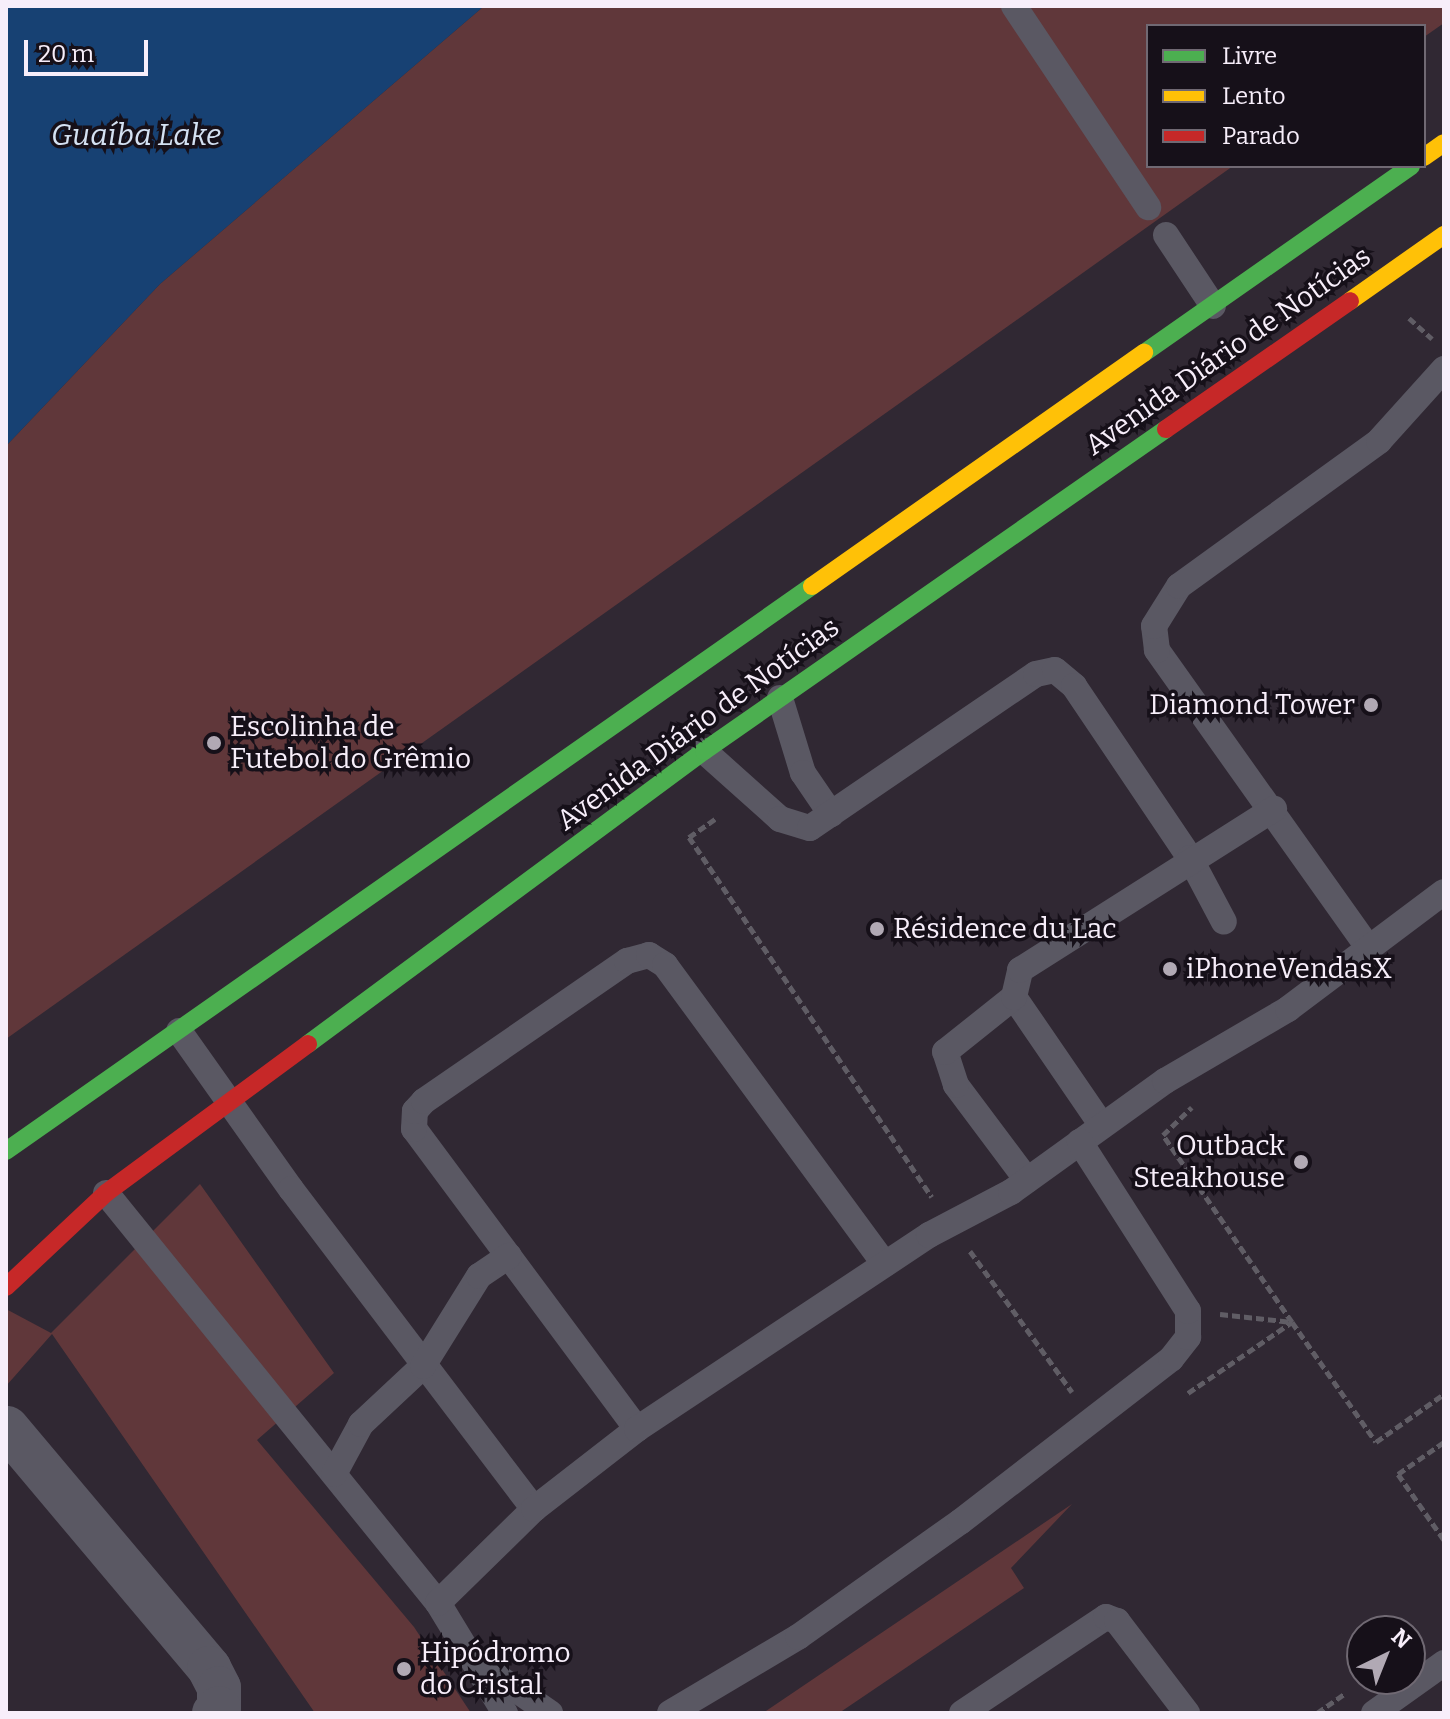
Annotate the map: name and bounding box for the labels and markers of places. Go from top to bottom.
place label: Diamond Tower [1149,688,1355,722]
marker: Diamond Tower [1362,696,1380,714]
place label: Escolinha de Futebol do Grêmio [230,710,471,776]
marker: Escolinha de Futebol do Grêmio [205,734,223,752]
place label: Résidence du Lac [893,912,1117,946]
marker: Résidence du Lac [868,920,886,938]
place label: iPhoneVendasX [1186,952,1392,986]
marker: iPhoneVendasX [1161,960,1179,978]
place label: Outback Steakhouse [1133,1129,1285,1195]
marker: Outback Steakhouse [1292,1153,1310,1171]
place label: Hipódromo do Cristal [420,1636,571,1702]
marker: Hipódromo do Cristal [395,1660,413,1678]

